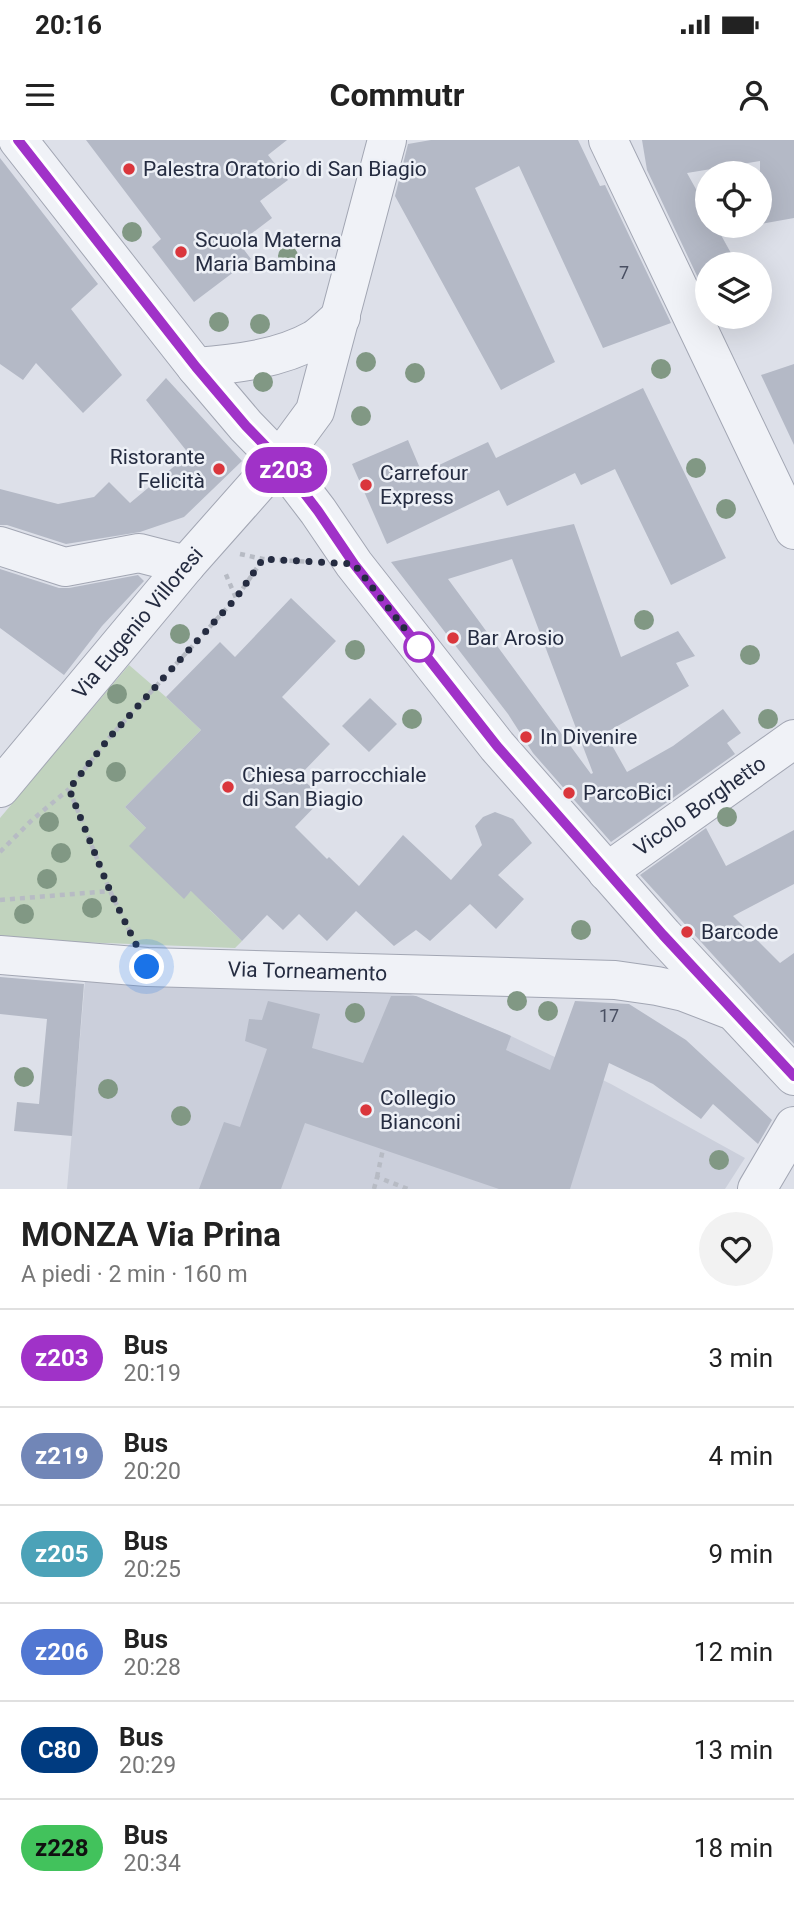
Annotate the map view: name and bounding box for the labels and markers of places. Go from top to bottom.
place label: Palestra Oratorio di San Biagio [143,157,427,181]
marker: Palestra Oratorio di San Biagio [121,161,137,177]
place label: Scuola Materna Maria Bambina [195,228,342,276]
marker: Scuola Materna Maria Bambina [173,244,189,260]
place label: Ristorante Felicità [110,445,205,493]
marker: Ristorante Felicità [211,461,227,477]
place label: Carrefour Express [380,461,468,509]
marker: Carrefour Express [358,477,374,493]
place label: Bar Arosio [467,626,564,650]
marker: Bar Arosio [445,630,461,646]
unlabelled marker [404,632,434,662]
place label: In Divenire [540,725,637,749]
marker: In Divenire [518,729,534,745]
place label: Chiesa parrocchiale di San Biagio [242,763,427,811]
marker: Chiesa parrocchiale di San Biagio [220,779,236,795]
place label: ParcoBici [583,781,672,805]
marker: ParcoBici [561,785,577,801]
place label: Barcode [701,920,778,944]
marker: Barcode [679,924,695,940]
place label: Collegio Bianconi [380,1086,461,1134]
marker: Collegio Bianconi [358,1102,374,1118]

